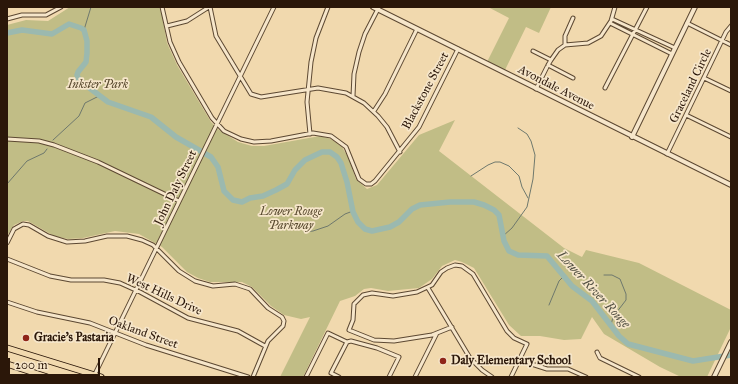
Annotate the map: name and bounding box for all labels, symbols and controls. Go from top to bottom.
street label: Graceland Circle [667,46,715,126]
street label: Blackstone Street [400,50,452,132]
street label: Avondale Avenue [515,63,597,113]
park label: Inkster Park [68,78,128,92]
street label: John Daly Street [152,148,200,228]
park label: Lower Rouge Parkway [260,205,322,233]
water label: Lower River Rouge [553,248,633,332]
street label: West Hills Drive [124,271,204,319]
street label: Oakland Street [106,314,180,352]
place label: Gracie's Pastaria [34,331,114,345]
marker: Gracie's Pastaria [21,333,31,343]
scale bar [10,350,102,376]
place label: Daly Elementary School [451,354,571,368]
marker: Daly Elementary School [438,356,448,366]
text: 200 m [15,358,48,372]

